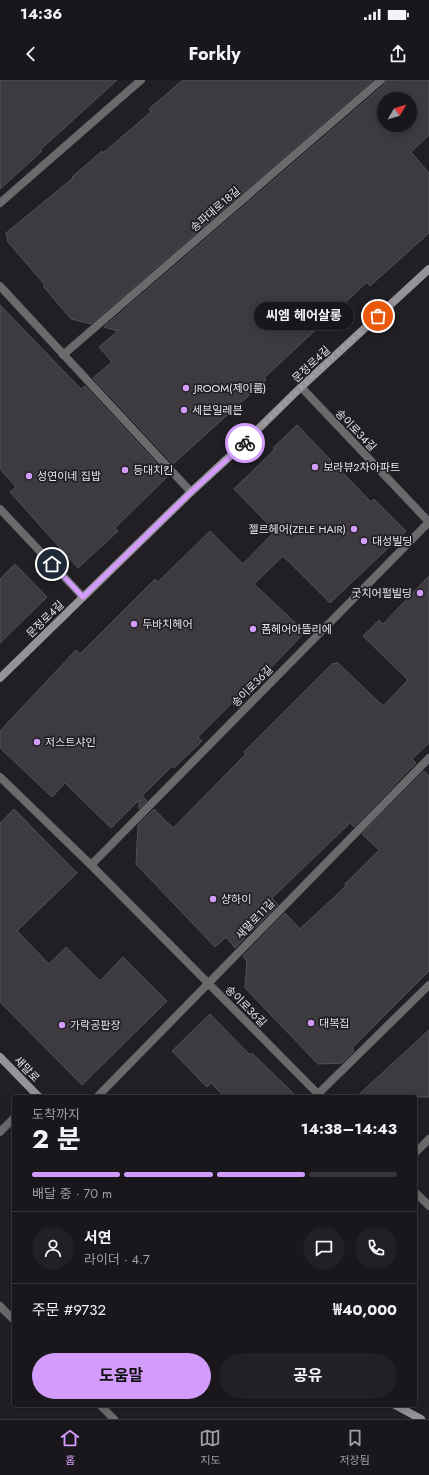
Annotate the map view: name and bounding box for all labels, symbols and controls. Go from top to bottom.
text: 14:36 [20,3,62,25]
text: Forkly [188,41,241,67]
icon: back [20,43,42,65]
icon: share [387,43,409,65]
north arrow [377,92,417,132]
map controls [377,92,417,132]
street label: 송파대로18길 [187,183,243,235]
pin [361,299,395,333]
callout: 씨엠 헤어살롱 [254,302,354,330]
icon: bag [367,305,389,327]
text: 씨엠 헤어살롱 [266,306,342,325]
street label: 문정로4길 [288,342,334,386]
place label: JROOM(제이룸) [192,380,266,396]
marker: JROOM(제이룸) [181,383,191,393]
place label: 세븐일레븐 [192,402,243,418]
marker: 세븐일레븐 [179,405,189,415]
street label: 송이로34길 [332,405,380,455]
courier [225,423,265,463]
icon: bike [234,432,256,454]
place label: 보라뷰2차아파트 [323,459,400,475]
place label: 등대치킨 [133,462,173,478]
marker: 보라뷰2차아파트 [310,462,320,472]
marker: 등대치킨 [120,465,130,475]
place label: 성연이네 집밥 [37,468,101,484]
marker: 성연이네 집밥 [24,471,34,481]
place label: 젤르헤어(ZELE HAIR) [248,521,346,537]
marker: 젤르헤어(ZELE HAIR) [349,524,359,534]
place label: 대성빌딩 [372,533,412,549]
marker: 대성빌딩 [359,536,369,546]
pin [35,547,69,581]
icon: home [41,553,63,575]
place label: 굿치어펄빌딩 [351,585,412,601]
marker: 굿치어펄빌딩 [415,588,425,598]
street label: 문정로4길 [23,597,67,641]
place label: 두바치헤어 [142,616,193,632]
marker: 두바치헤어 [129,619,139,629]
place label: 폼헤어아뜰리에 [261,621,332,637]
marker: 폼헤어아뜰리에 [248,624,258,634]
street label: 송이로36길 [228,662,276,710]
place label: 저스트샤인 [45,734,96,750]
marker: 저스트샤인 [32,737,42,747]
place label: 샹하이 [221,891,251,907]
marker: 샹하이 [208,894,218,904]
street label: 새말로11길 [232,895,278,943]
street label: 송이로36길 [222,982,270,1030]
place label: 대복집 [319,1015,349,1031]
place label: 가락공판장 [70,1017,121,1033]
marker: 대복집 [306,1018,316,1028]
marker: 가락공판장 [57,1020,67,1030]
street label: 새말로 [11,1053,43,1085]
text: 도착까지 [32,1105,80,1124]
text: 14:38–14:43 [301,1118,397,1140]
text: 2 분 [32,1120,81,1158]
text: 배달 중 · 70 m [32,1184,112,1203]
button: person [32,1227,74,1269]
text: 서연 [84,1227,112,1249]
button: chat [303,1227,345,1269]
button: phone [355,1227,397,1269]
text: 라이더 · 4.7 [84,1250,150,1269]
text: 주문 #9732 [32,1299,106,1321]
text: ₩40,000 [333,1299,397,1321]
button: 도움말 [32,1353,211,1399]
button: 공유 [219,1353,397,1399]
tab: 홈 [59,1427,81,1468]
tab: 지도 [199,1427,221,1468]
tab: 저장됨 [340,1427,370,1468]

